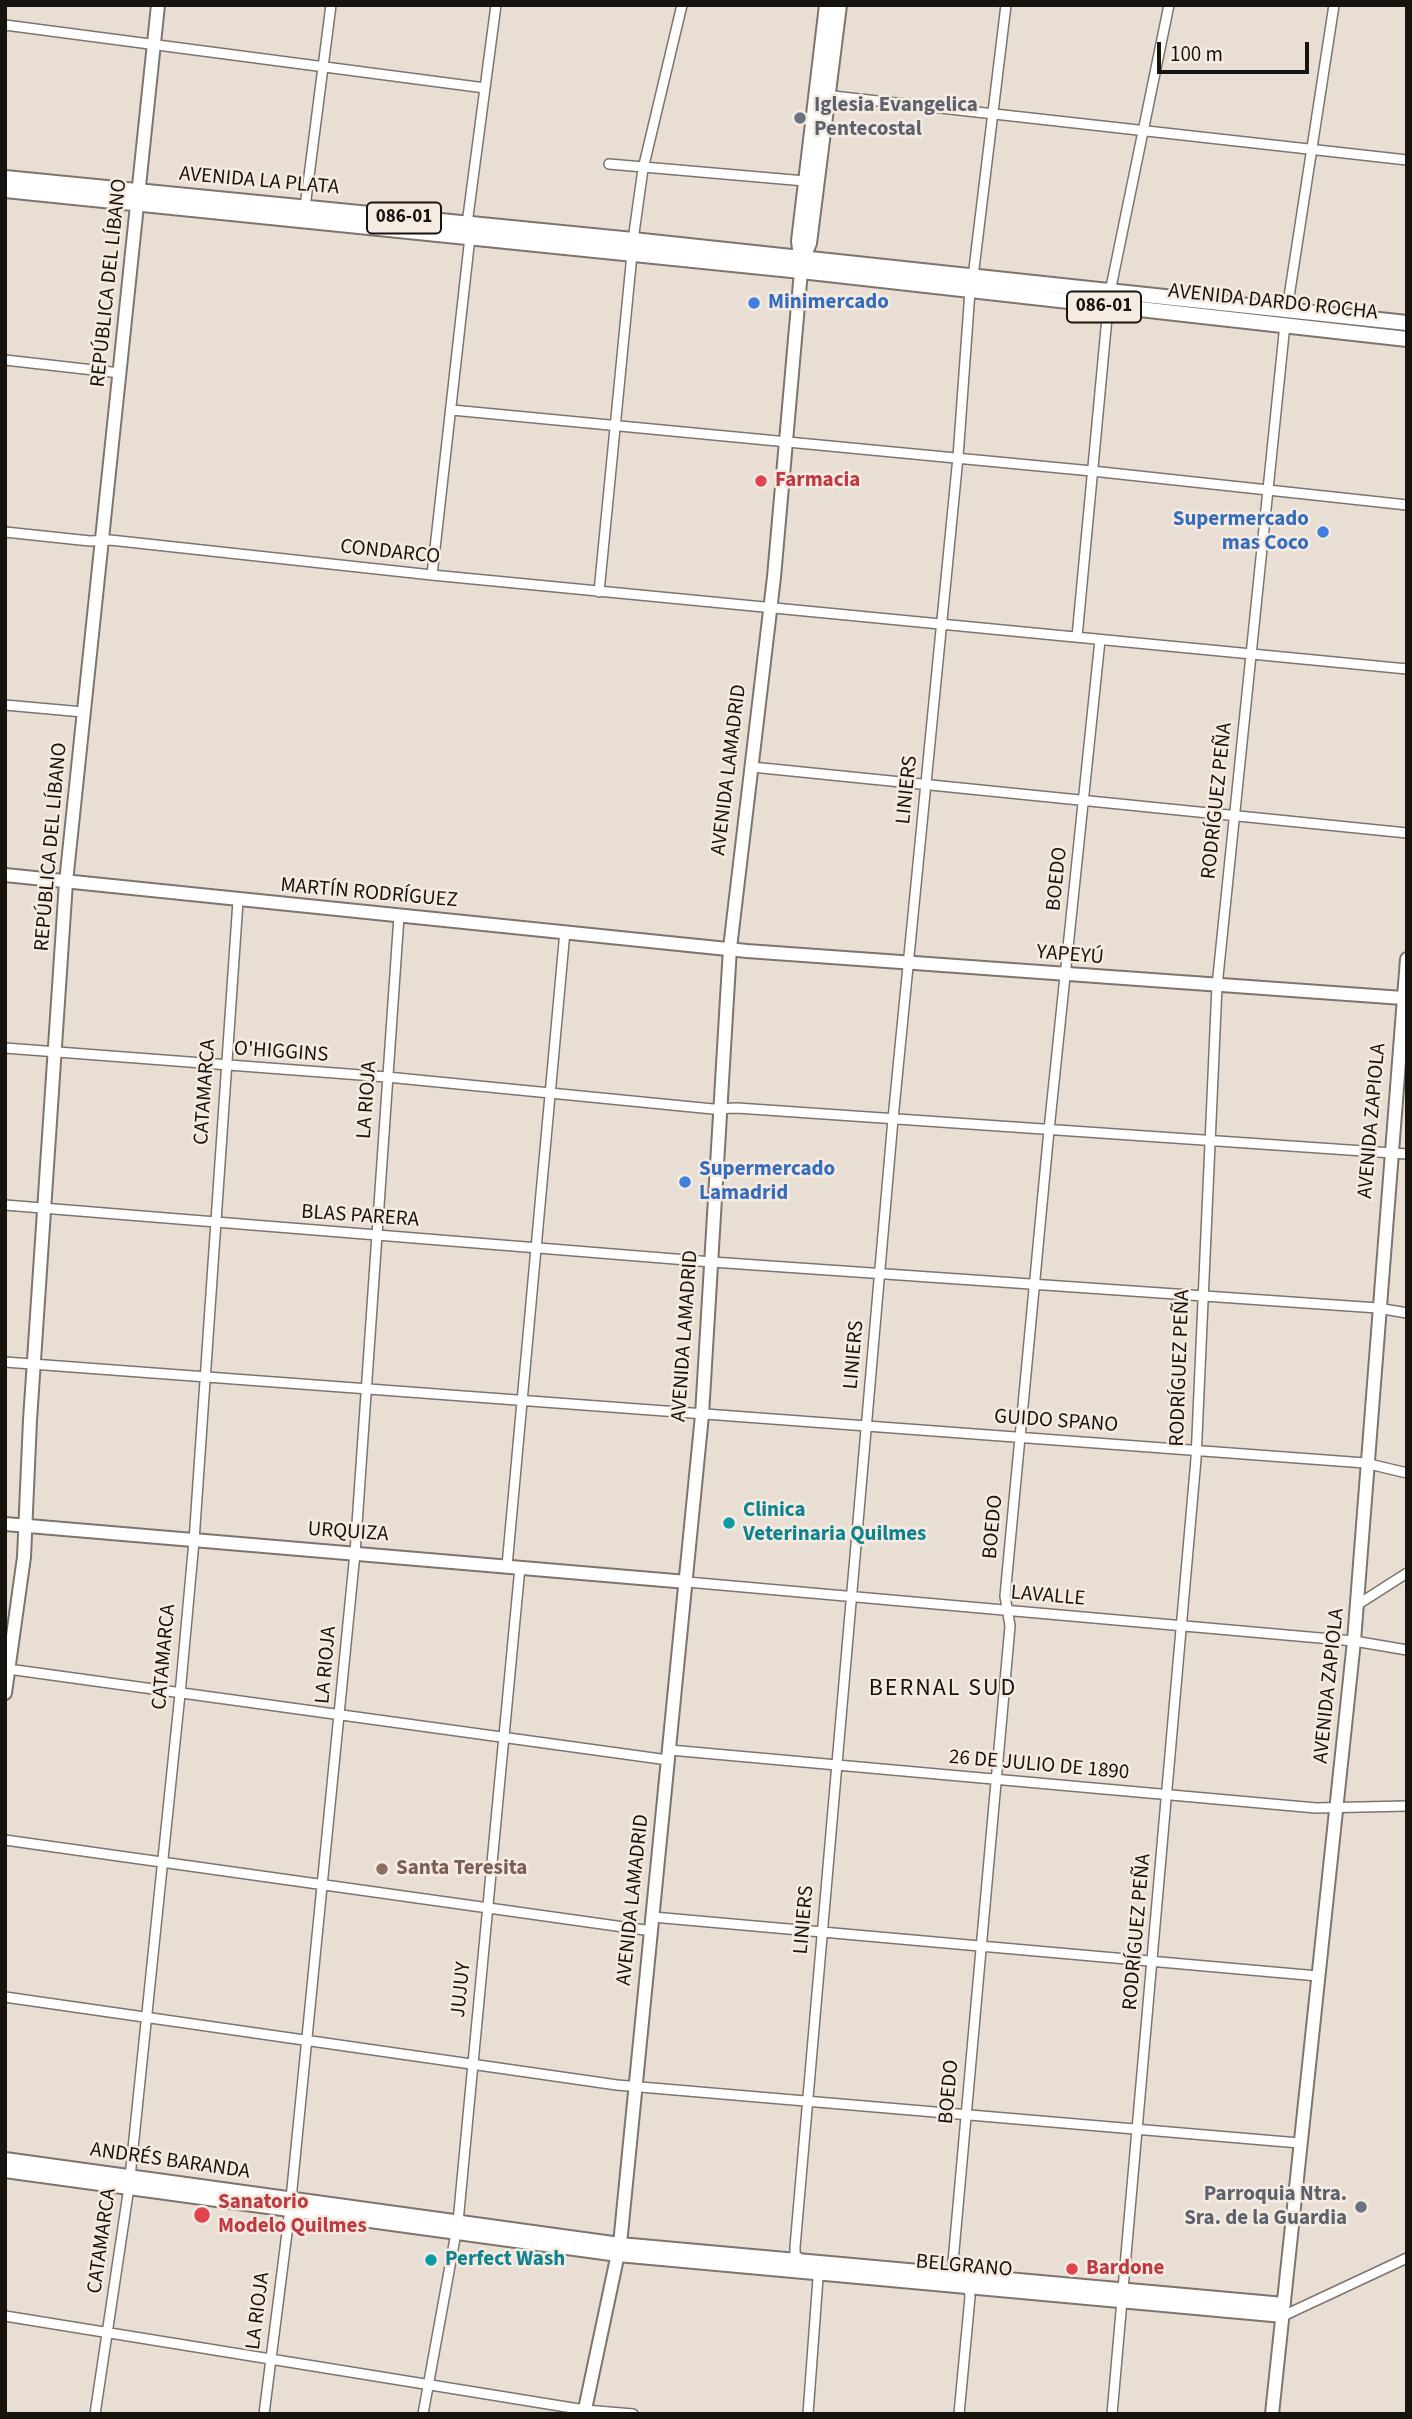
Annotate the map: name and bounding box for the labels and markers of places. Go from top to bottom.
place label: Iglesia Evangelica Pentecostal [814,93,978,143]
marker: Iglesia Evangelica Pentecostal [792,110,808,126]
place label: Minimercado [768,290,889,316]
marker: Minimercado [746,295,762,311]
place label: Farmacia [775,468,860,494]
marker: Farmacia [753,473,769,489]
place label: Supermercado mas Coco [1173,507,1309,557]
marker: Supermercado mas Coco [1315,524,1331,540]
place label: Supermercado Lamadrid [699,1157,835,1207]
marker: Supermercado Lamadrid [677,1174,693,1190]
place label: Clinica Veterinaria Quilmes [743,1498,926,1548]
marker: Clinica Veterinaria Quilmes [721,1515,737,1531]
place label: Santa Teresita [396,1856,527,1882]
marker: Santa Teresita [374,1861,390,1877]
place label: Parroquia Ntra. Sra. de la Guardia [1184,2182,1347,2232]
place label: Sanatorio Modelo Quilmes [218,2190,367,2240]
marker: Parroquia Ntra. Sra. de la Guardia [1353,2199,1369,2215]
marker: Sanatorio Modelo Quilmes [192,2205,212,2225]
place label: Perfect Wash [445,2247,565,2273]
marker: Perfect Wash [423,2252,439,2268]
place label: Bardone [1086,2256,1164,2282]
marker: Bardone [1064,2261,1080,2277]

